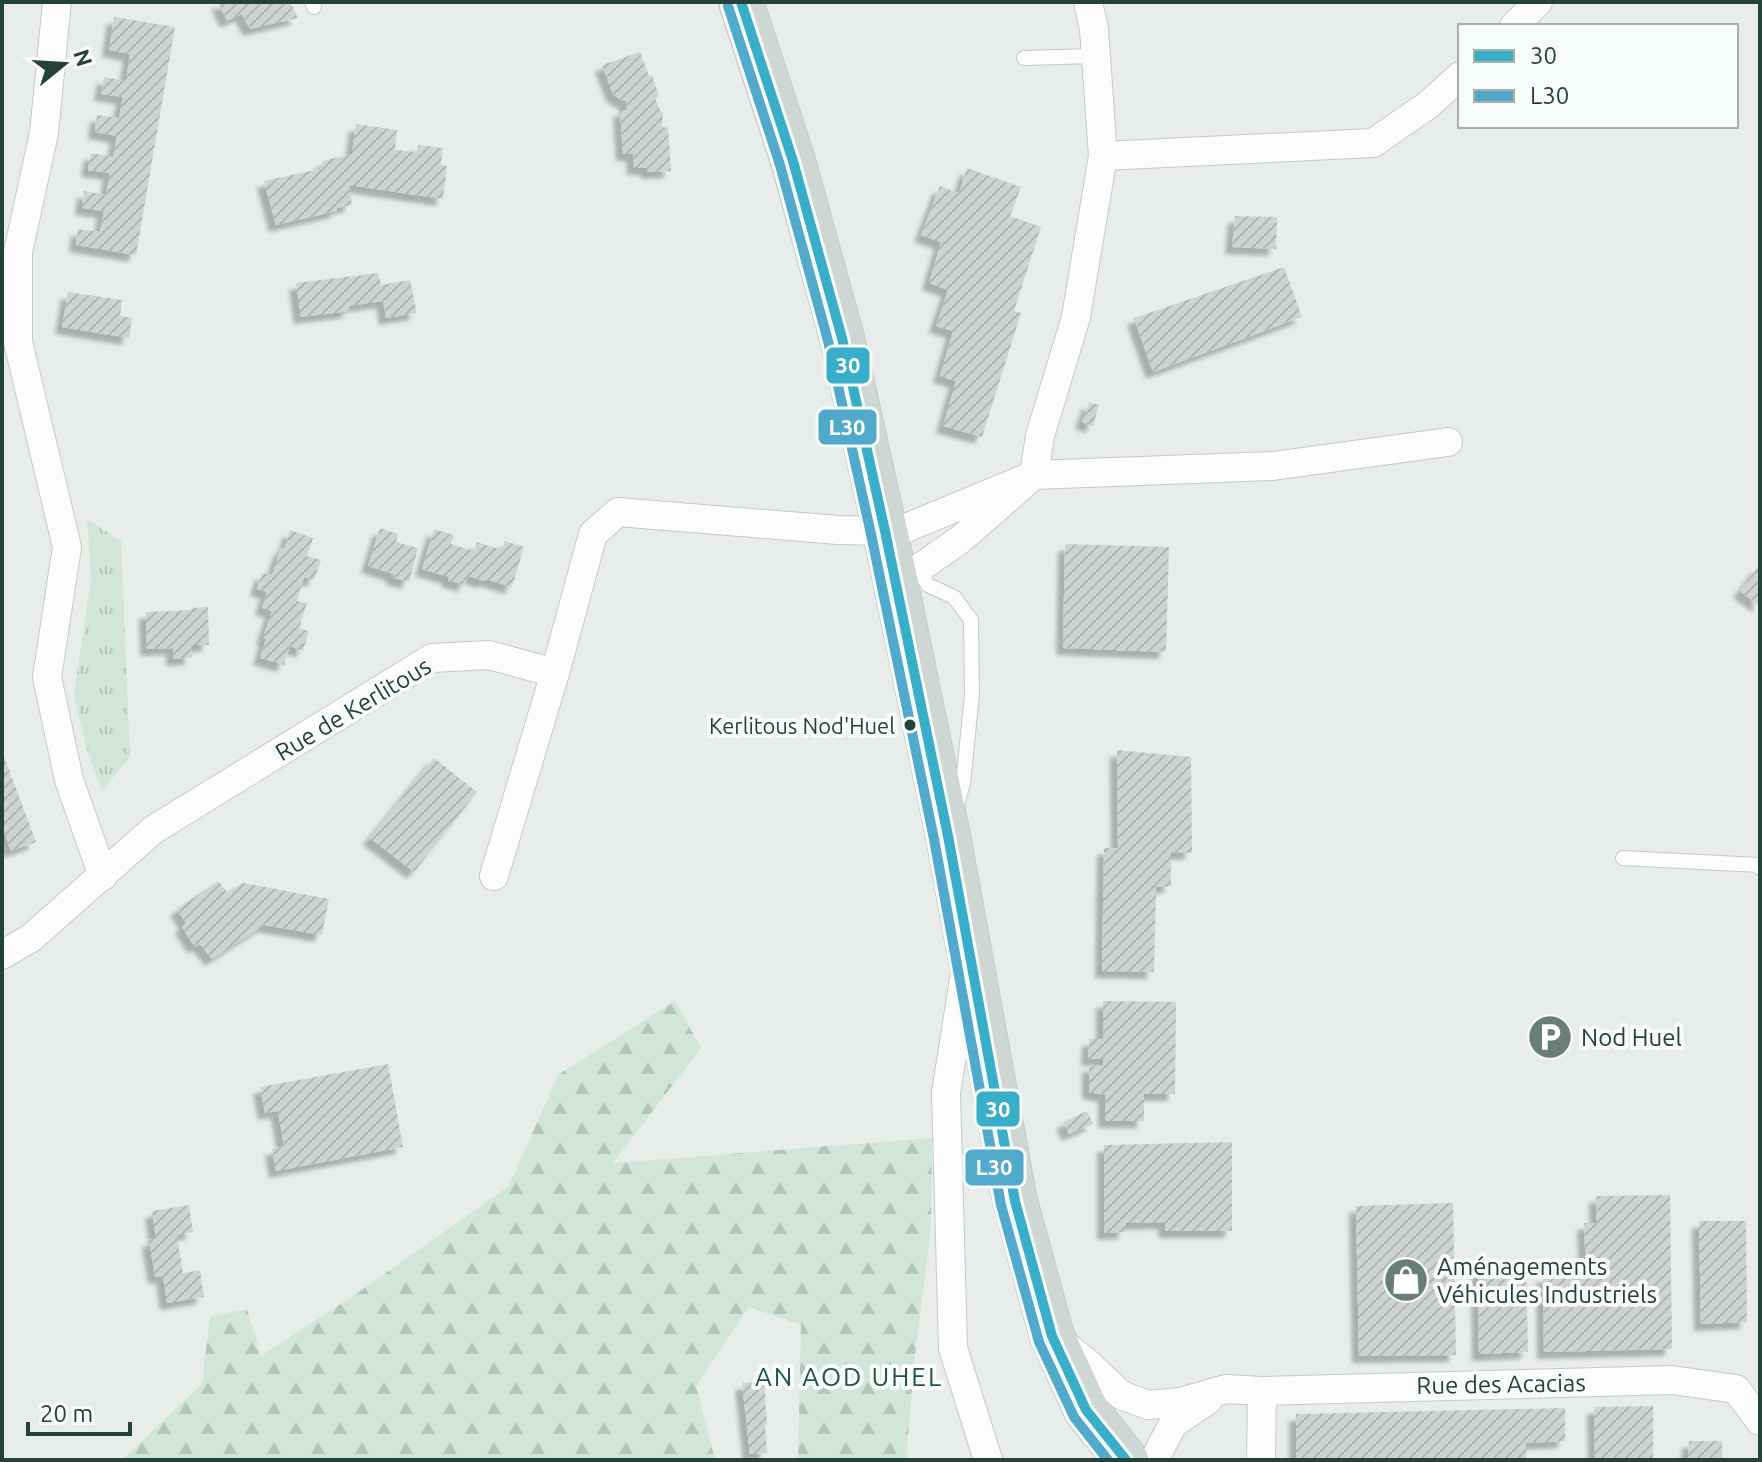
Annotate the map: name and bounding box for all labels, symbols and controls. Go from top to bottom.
north arrow [24,24,104,104]
legend [1458,24,1738,128]
text: 30 [1530,42,1557,69]
text: N [69,46,98,69]
text: L30 [1530,82,1569,109]
line badge: 30 [825,346,871,385]
text: 30 [836,352,860,377]
line badge: L30 [817,408,878,446]
text: L30 [829,414,865,439]
street label: Rue de Kerlitous [270,652,436,766]
place label: Kerlitous Nod'Huel [709,713,895,738]
marker: Kerlitous Nod'Huel [902,717,918,733]
parking icon: Nod Huel [1526,1013,1574,1061]
place label: Nod Huel [1581,1024,1682,1051]
line badge: 30 [975,1090,1021,1128]
text: 30 [986,1096,1010,1121]
line badge: L30 [964,1148,1025,1187]
text: L30 [976,1154,1012,1179]
place label: Aménagements Véhicules Industriels [1437,1253,1657,1308]
shop icon: Aménagements Véhicules Industriels [1382,1256,1430,1304]
district label: AN AOD UHEL [755,1362,943,1391]
street label: Rue des Acacias [1416,1369,1586,1399]
scale bar [28,1386,130,1436]
text: 20 m [40,1400,93,1427]

